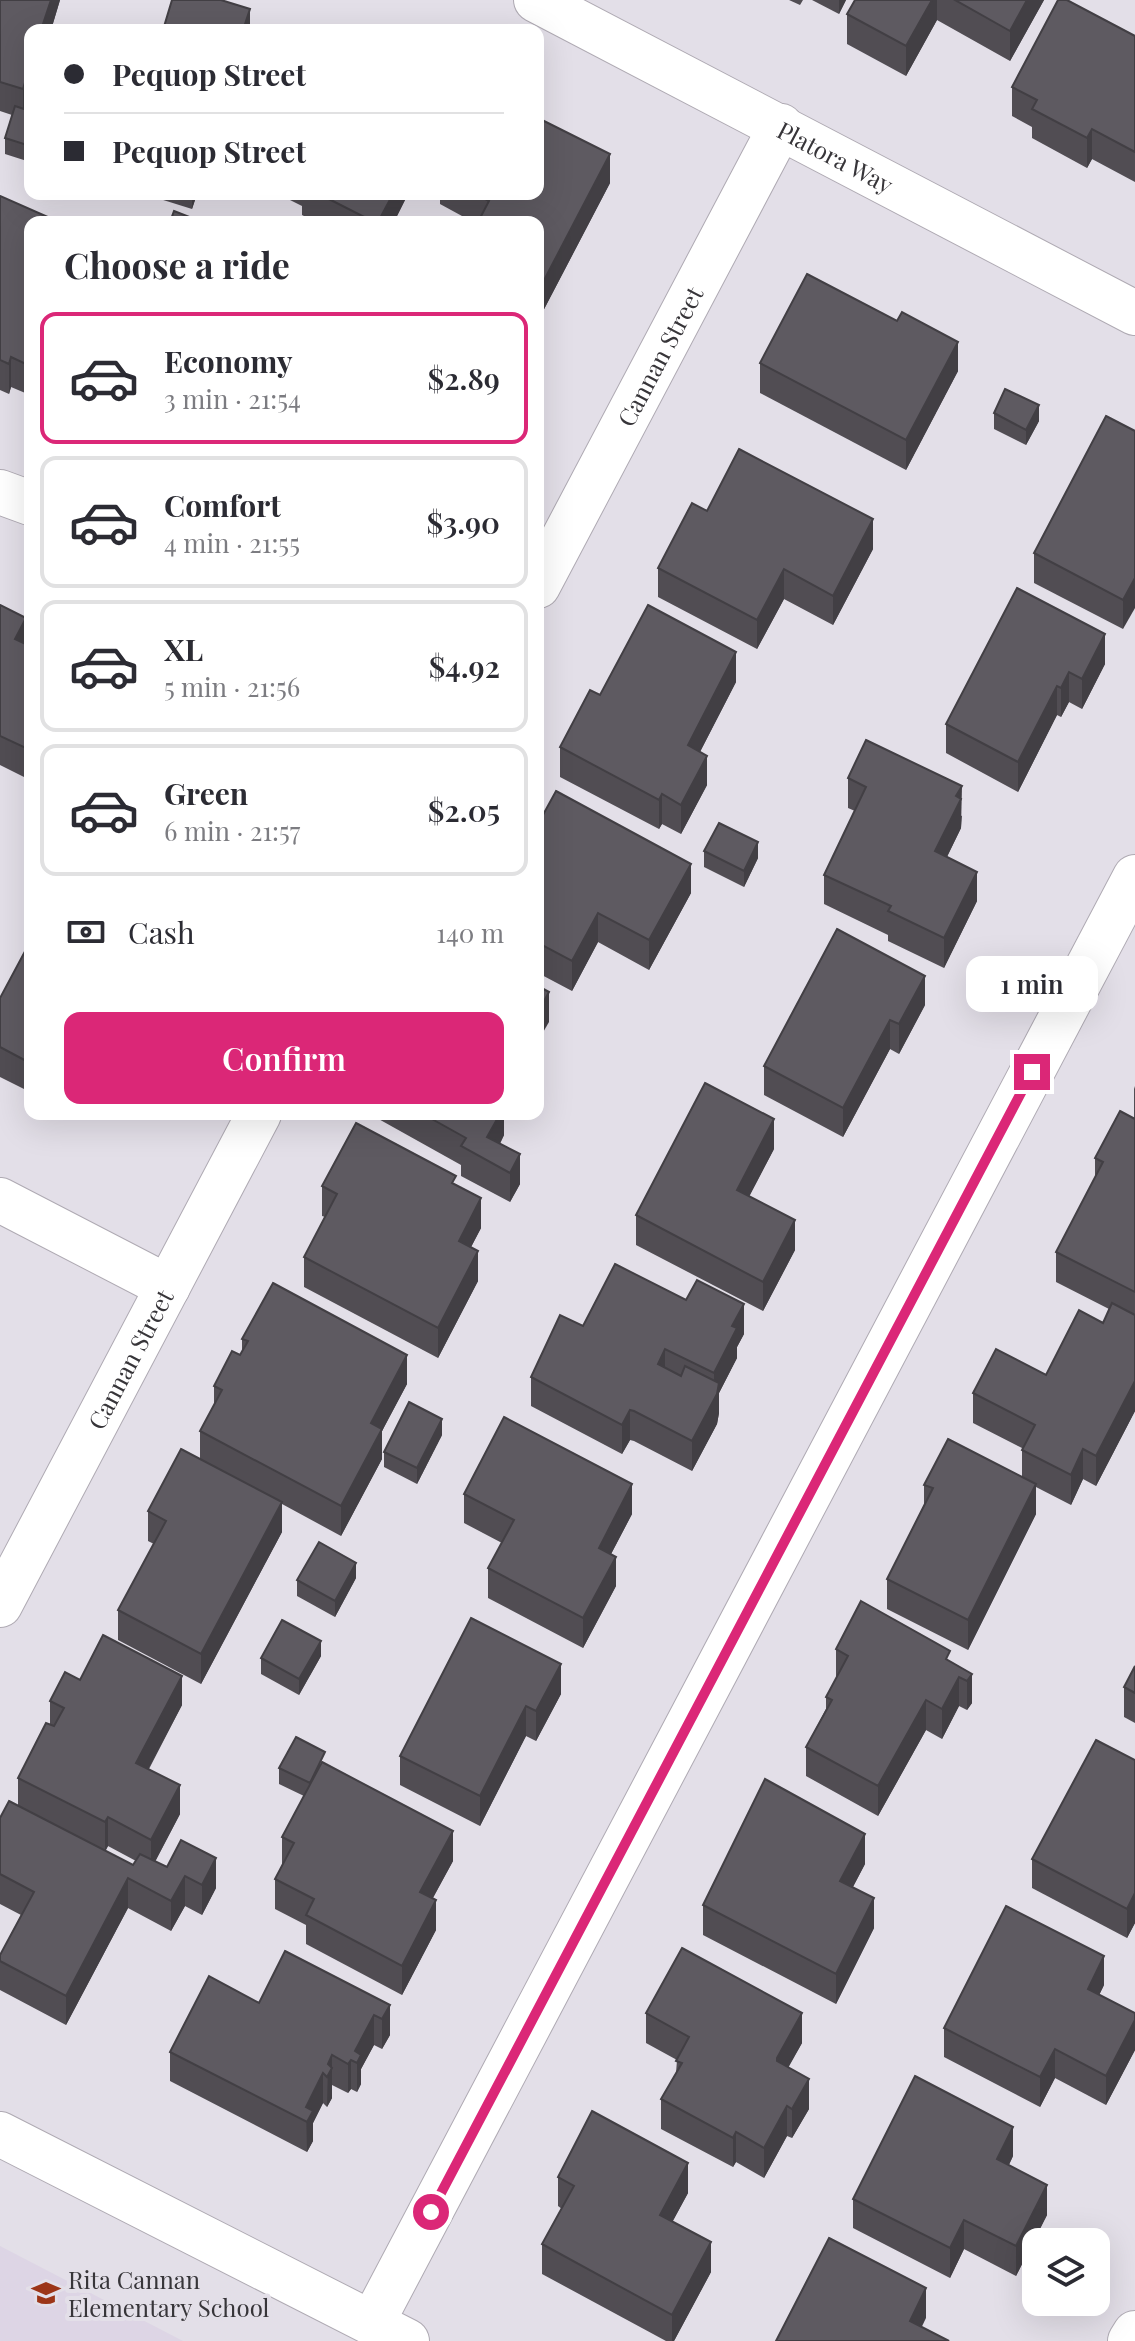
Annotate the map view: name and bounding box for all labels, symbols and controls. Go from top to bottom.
text: Pequop Street [112,54,306,94]
street label: Platora Way [772,113,899,200]
text: Pequop Street [112,131,306,171]
text: Choose a ride [64,240,290,288]
street label: Cannan Street [609,280,710,432]
text: Economy [164,341,293,381]
icon: car [68,342,140,414]
text: $2.89 [428,358,500,398]
text: 3 min · 21:54 [164,381,301,416]
text: Comfort [164,485,281,525]
icon: car [68,486,140,558]
text: $3.90 [426,502,500,542]
text: 4 min · 21:55 [164,525,300,560]
text: XL [164,629,203,669]
icon: car [68,630,140,702]
text: $4.92 [429,646,500,686]
text: 5 min · 21:56 [164,669,300,704]
text: Green [164,773,248,813]
icon: car [68,774,140,846]
text: $2.05 [428,790,500,830]
text: 6 min · 21:57 [164,813,300,848]
icon: cash [64,910,108,954]
text: Cash [128,912,195,952]
text: 140 m [436,915,504,950]
callout: 1 min [966,956,1098,1012]
text: 1 min [1000,966,1064,1001]
button: Confirm [64,1012,504,1104]
route end [1014,1054,1050,1090]
street label: Cannan Street [80,1283,180,1435]
route start [413,2194,449,2230]
map controls [1022,2228,1110,2316]
button: layers [1022,2228,1110,2316]
place label: Rita Cannan Elementary School [68,2263,270,2323]
school or university icon: Rita Cannan Elementary School [31,2278,61,2308]

